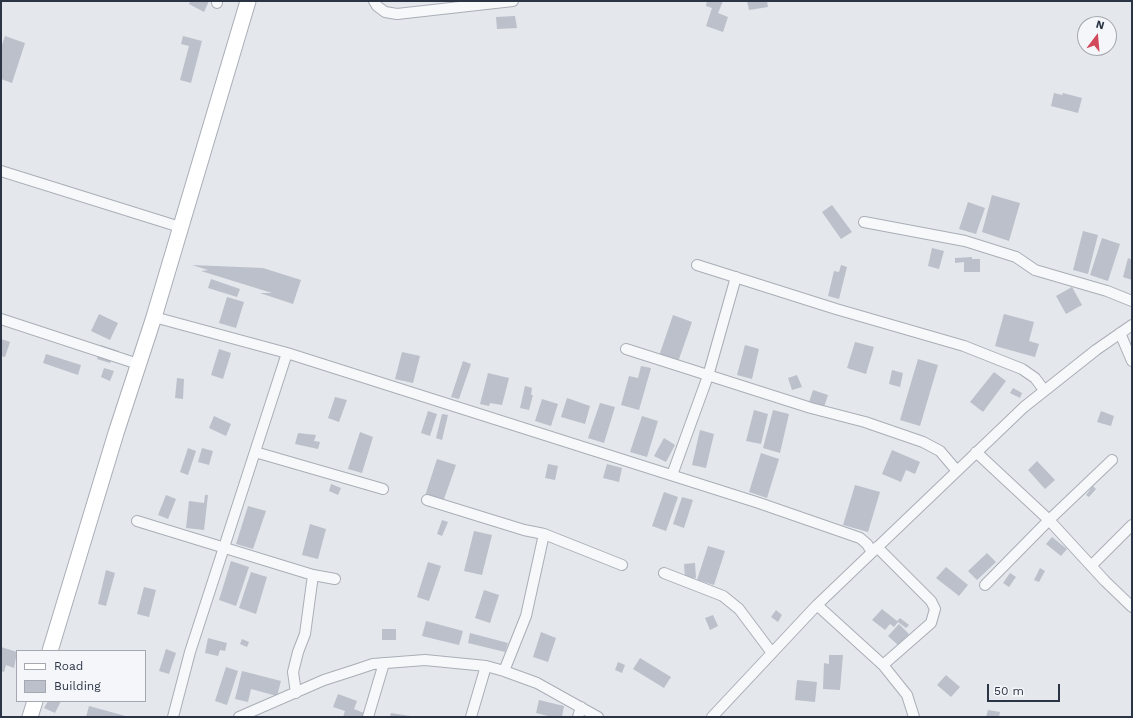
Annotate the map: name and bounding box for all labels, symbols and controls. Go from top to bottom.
north arrow [1077,16,1117,56]
text: N [1094,18,1106,32]
legend [16,650,146,702]
text: Road [54,659,83,673]
scale bar [989,676,1062,702]
text: Building [54,679,101,693]
text: 50 m [994,684,1024,698]

